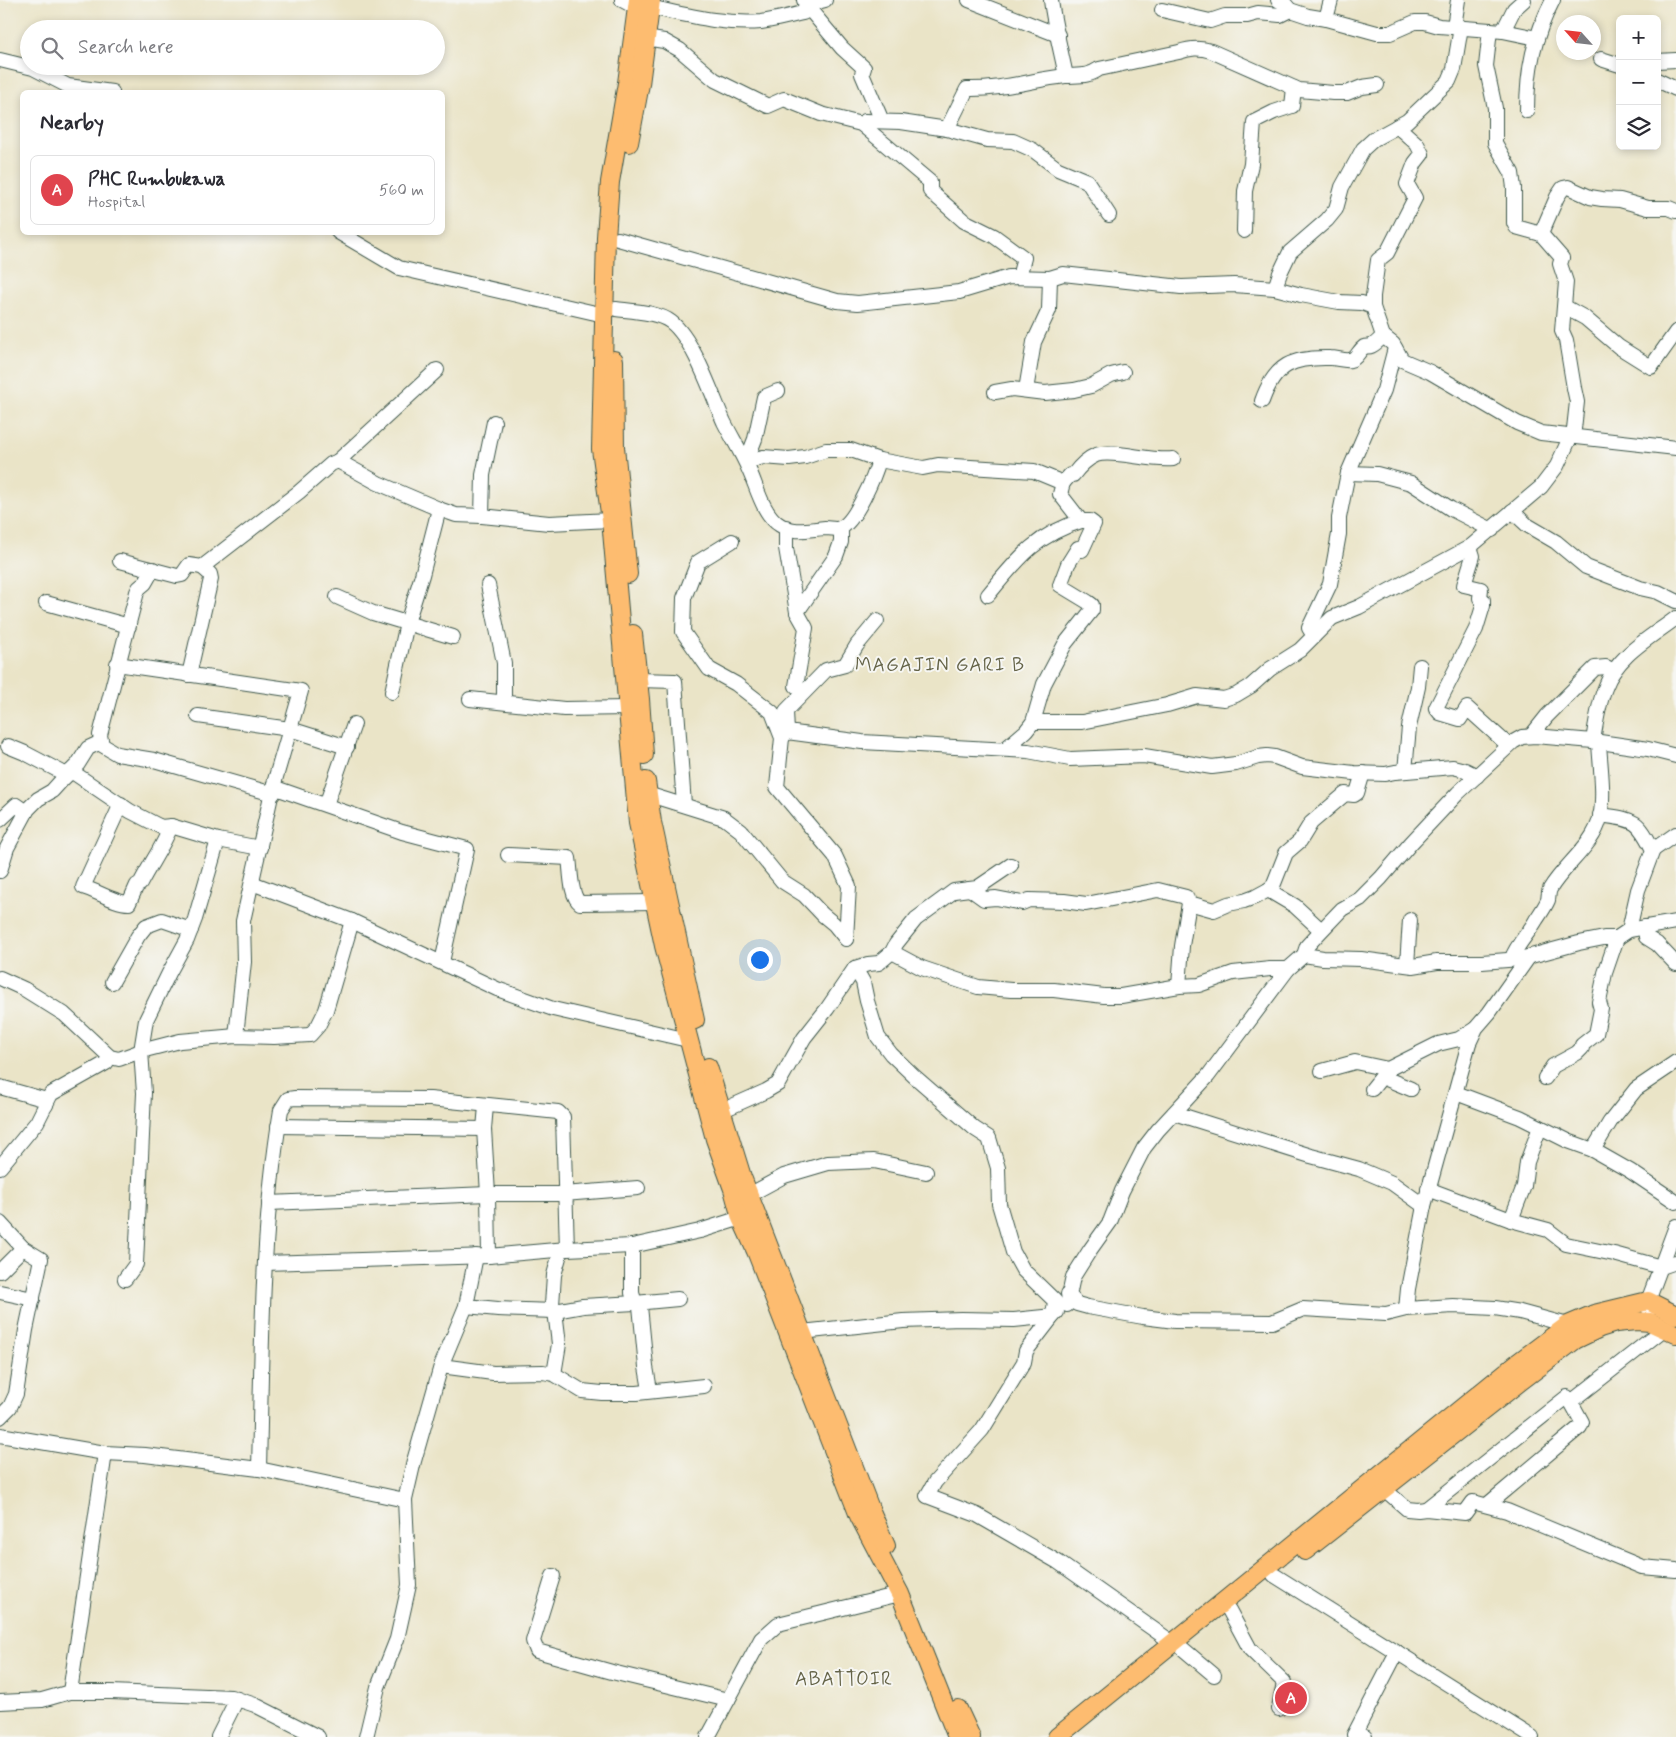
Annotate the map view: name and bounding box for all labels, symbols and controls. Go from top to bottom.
north arrow [1556,15,1601,60]
map controls [1616,15,1661,150]
button: + [1616,15,1661,60]
search box [20,20,445,75]
icon: search [38,34,66,62]
text: Search here [78,35,174,60]
button: − [1616,60,1661,105]
button: layers [1616,105,1661,150]
text: Nearby [40,109,104,137]
text: PHC Rumbukawa [88,167,225,192]
text: A [52,180,62,201]
text: 560 m [379,180,424,201]
text: Hospital [88,192,145,213]
district label: MAGAJIN GARI B [855,653,1025,678]
your location [747,947,773,973]
district label: ABATTOIR [795,1667,893,1692]
pin: A [1275,1679,1307,1717]

